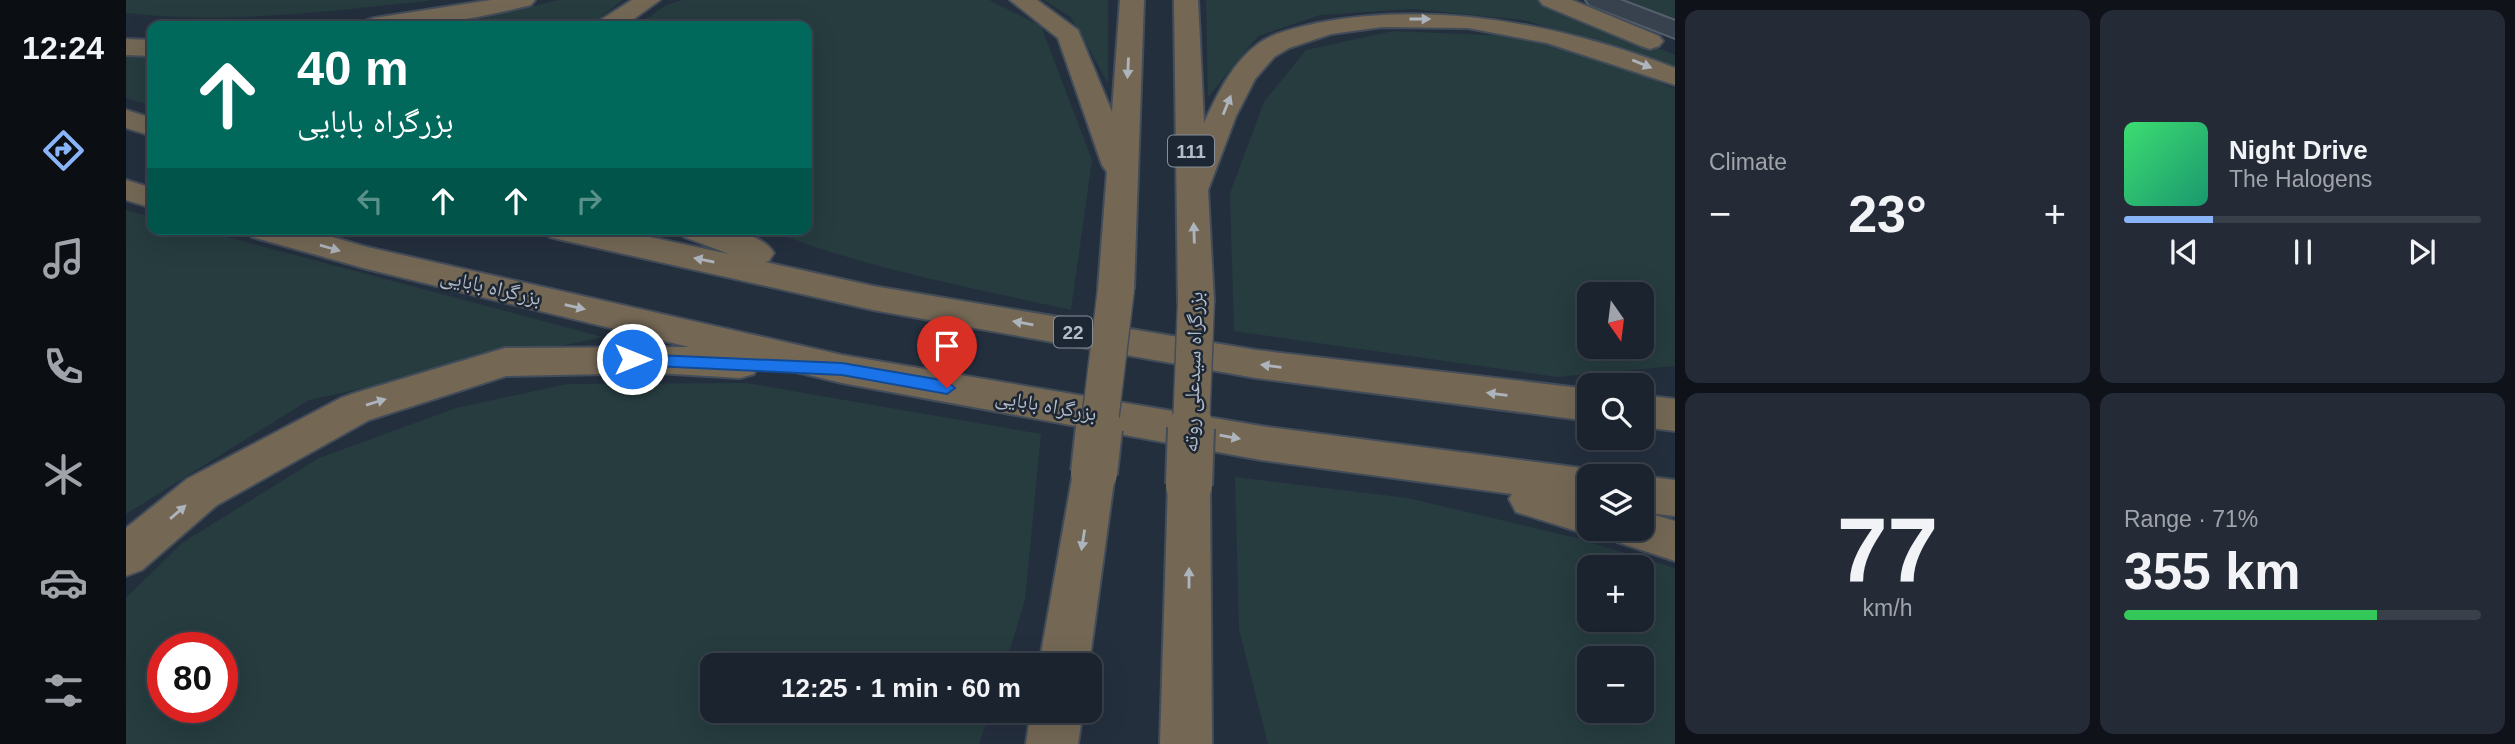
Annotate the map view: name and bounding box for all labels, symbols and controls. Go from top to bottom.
one-way arrow [1410,13,1432,25]
text: 12:24 [22,30,104,66]
text: 40 m [297,41,409,95]
icon: ahead [182,49,273,140]
one-way arrow [1122,57,1133,79]
one-way arrow [1632,58,1653,69]
one-way arrow [1222,94,1233,115]
text: بزرگراه بابایی [297,103,454,139]
icon: directions [39,126,88,175]
text: Night Drive [2229,135,2368,165]
road number: 111 [1168,136,1214,167]
text: Climate [1709,149,1787,175]
text: The Halogens [2229,166,2372,192]
icon: left [351,182,389,220]
icon: ahead [424,182,462,220]
icon: ahead [497,182,535,220]
icon: right [570,182,608,220]
text: 23° [1848,185,1927,243]
text: − [1709,193,1731,235]
text: + [2044,193,2066,235]
one-way arrow [1188,222,1199,244]
icon: previous [2165,233,2203,271]
icon: pause [2284,233,2322,271]
icon: next [2403,233,2441,271]
icon: music [39,234,88,283]
one-way arrow [320,243,341,253]
one-way arrow [692,255,714,266]
street label: بزرگراه بابایی [438,264,544,311]
north arrow [1577,282,1654,359]
map controls [1577,282,1654,723]
street label: بزرگراه سیدعلی روته [1178,291,1209,453]
one-way arrow [564,301,586,312]
pin [917,316,977,388]
road number: 22 [1054,316,1092,348]
one-way arrow [1012,318,1034,329]
position arrow [595,322,669,396]
icon: arrive [928,327,966,365]
icon: phone [39,342,88,391]
one-way arrow [1260,360,1282,371]
button: search [1577,373,1654,450]
street label: بزرگراه بابایی [993,384,1099,427]
one-way arrow [1486,388,1508,399]
one-way arrow [366,397,387,407]
one-way arrow [1219,432,1241,443]
icon: climate [39,450,88,499]
button: layers [1577,464,1654,541]
text: 77 [1837,499,1938,600]
one-way arrow [169,504,187,520]
text: Range · 71% [2124,506,2258,532]
one-way arrow [1077,529,1088,551]
text: 355 km [2124,542,2300,600]
button: + [1577,555,1654,632]
icon: car [39,558,88,607]
one-way arrow [1183,567,1195,589]
text: km/h [1863,595,1912,621]
speed limit sign: 80 [147,632,238,723]
button: − [1577,646,1654,723]
icon: filters [39,666,88,715]
text: 12:25 · 1 min · 60 m [781,673,1021,703]

